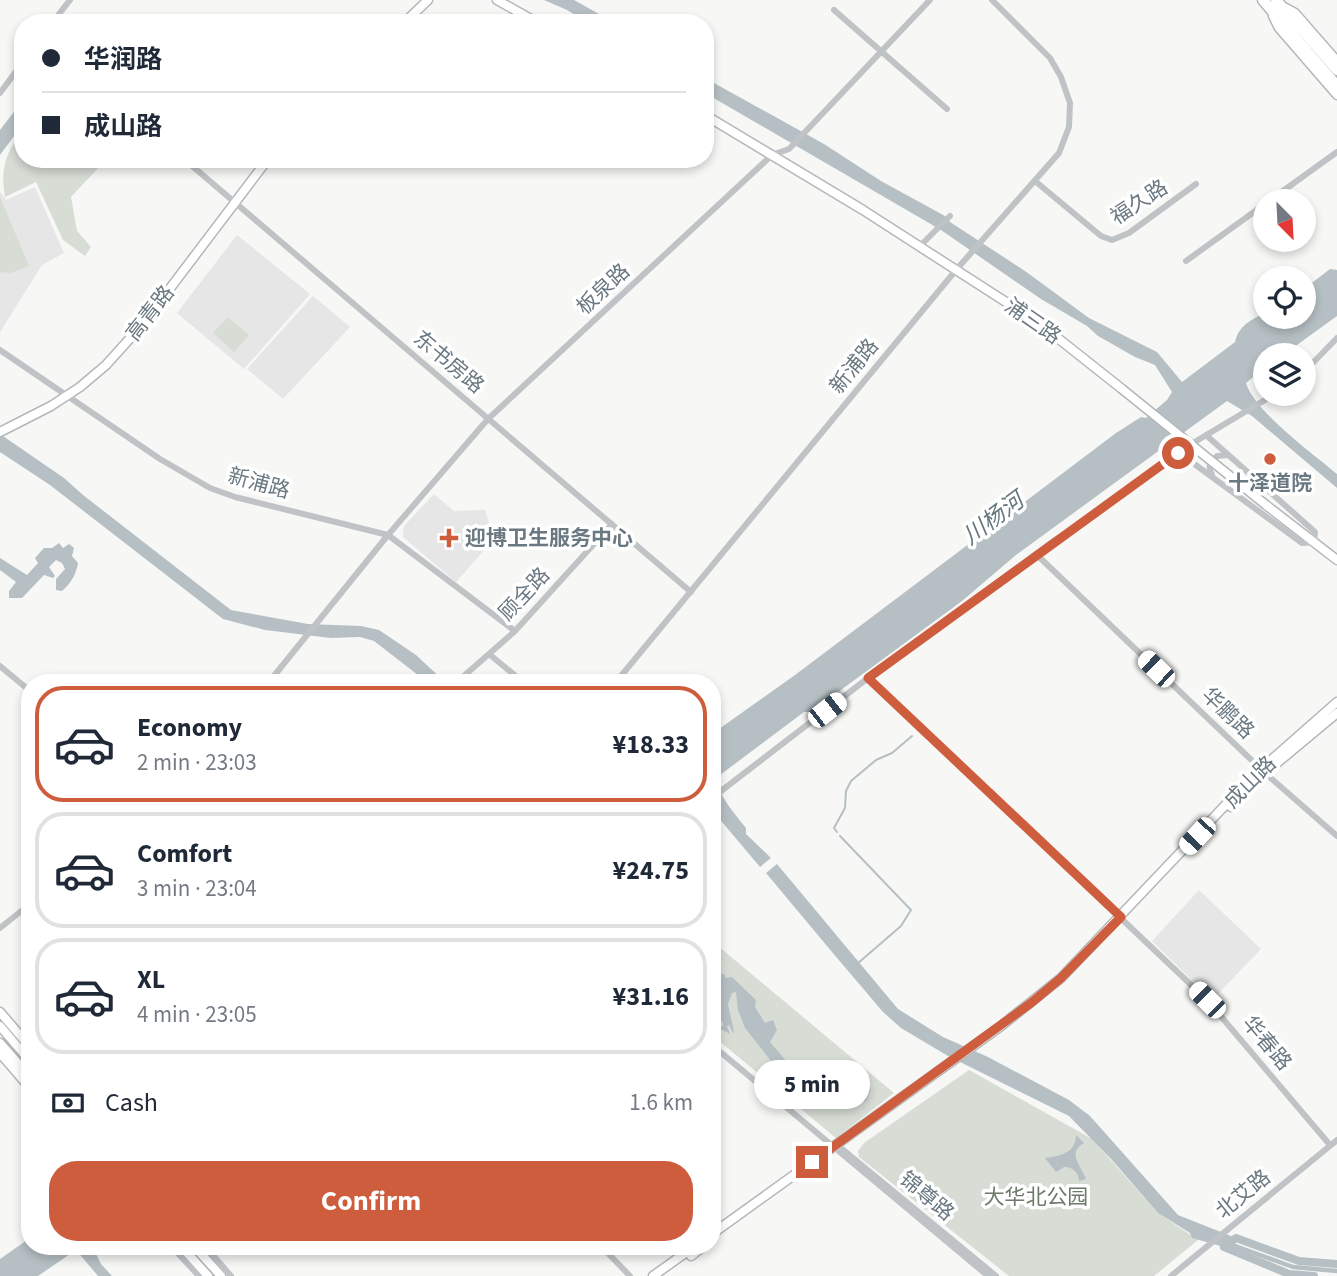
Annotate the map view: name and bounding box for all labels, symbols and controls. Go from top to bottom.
text: 华润路 [84,41,162,78]
text: 成山路 [84,108,162,145]
street label: 福久路 [1104,172,1174,232]
north arrow [1253,189,1316,252]
map controls [1253,189,1316,406]
street label: 板泉路 [570,257,636,321]
button: locate [1253,266,1316,329]
street label: 高青路 [119,279,181,347]
street label: 浦三路 [999,291,1067,351]
street label: 东书房路 [407,324,491,400]
street label: 新浦路 [823,332,885,400]
button: layers [1253,343,1316,406]
route start [1162,437,1194,469]
marker: 十泽道院 [1262,451,1278,467]
street label: 新浦路 [225,460,293,506]
place label: 十泽道院 [1228,468,1312,498]
water label: 川杨河 [956,482,1034,552]
place label: 迎博卫生服务中心 [465,523,633,553]
marker: 迎博卫生服务中心 [439,528,459,548]
street label: 顾全路 [492,561,556,627]
car [1134,647,1179,691]
street label: 华鹏路 [1195,680,1261,746]
car [804,689,851,731]
text: Economy [137,709,242,746]
icon: car [53,713,116,776]
text: ¥18.33 [613,726,689,763]
text: 2 min · 23:03 [137,746,257,779]
street label: 成山路 [1217,749,1283,815]
car [1175,813,1220,859]
text: Comfort [137,835,232,872]
icon: car [53,839,116,902]
text: ¥24.75 [613,852,689,889]
text: 3 min · 23:04 [137,872,257,905]
text: XL [137,961,165,998]
icon: car [53,965,116,1028]
text: ¥31.16 [613,978,689,1015]
car [1185,978,1230,1022]
text: 4 min · 23:05 [137,998,257,1031]
street label: 华春路 [1235,1009,1299,1077]
callout: 5 min [754,1060,870,1110]
text: 5 min [784,1068,840,1101]
icon: cash [49,1084,87,1122]
text: Cash [105,1084,158,1121]
text: 1.6 km [629,1086,693,1119]
route end [796,1146,828,1178]
button: Confirm [49,1161,693,1241]
street label: 北艾路 [1209,1163,1277,1225]
street label: 锦尊路 [893,1164,961,1228]
park label: 大华北公园 [984,1182,1089,1212]

